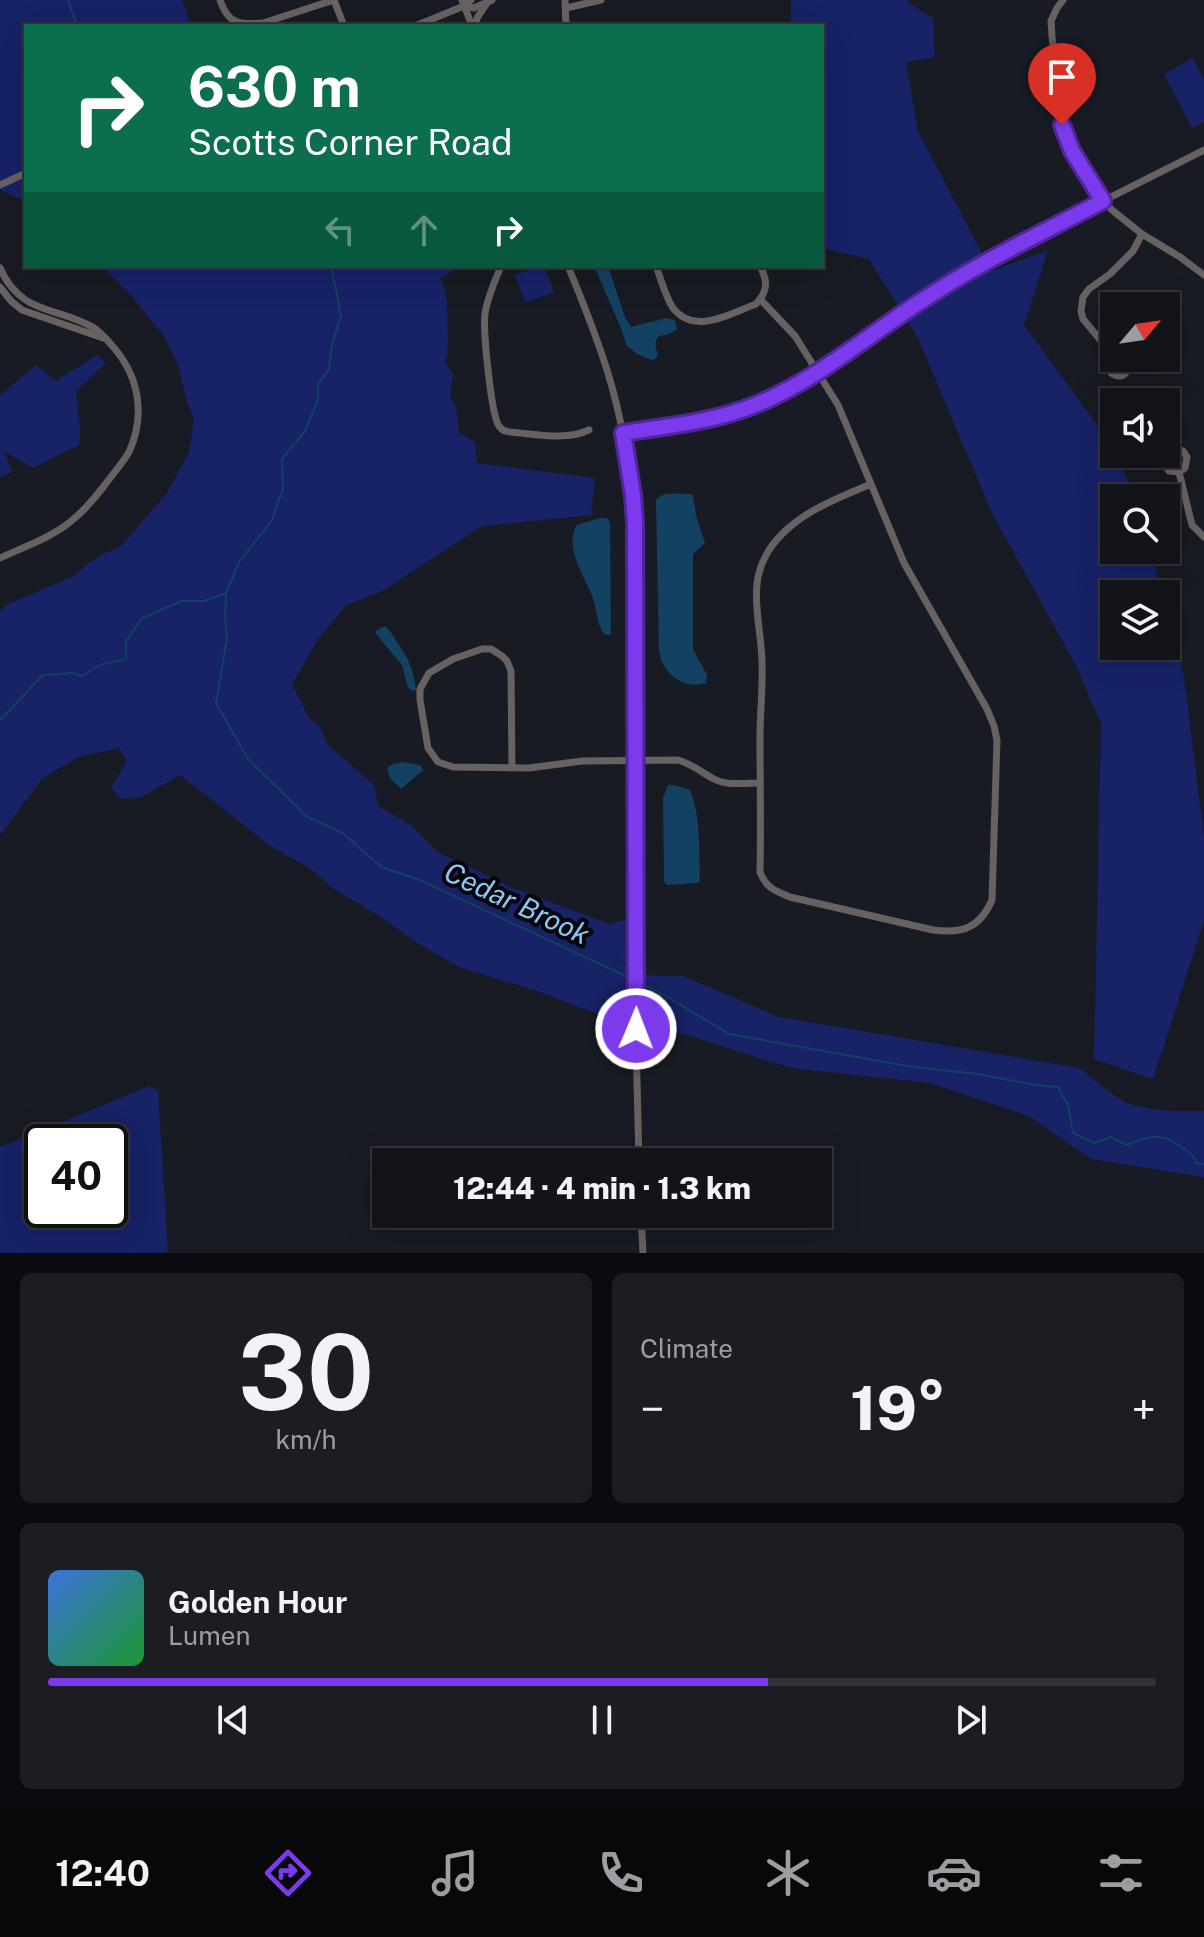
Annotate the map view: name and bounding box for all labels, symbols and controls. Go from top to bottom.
pin [1028,43,1096,125]
text: 630 m [188,54,361,120]
icon: arrive [1040,55,1084,99]
icon: right [56,56,160,160]
text: Scotts Corner Road [188,121,513,163]
icon: left [318,208,362,252]
icon: ahead [402,208,446,252]
icon: right [486,208,530,252]
north arrow [1100,292,1180,372]
map controls [1100,292,1180,660]
button: sound [1100,388,1180,468]
button: search [1100,484,1180,564]
button: layers [1100,580,1180,660]
water label: Cedar Brook [439,855,595,951]
position arrow [594,987,678,1071]
speed limit sign: 40 [24,1124,128,1228]
text: 12:44 · 4 min · 1.3 km [453,1170,751,1206]
text: 30 [238,1311,374,1433]
text: Climate [640,1333,733,1364]
text: 19° [850,1373,946,1444]
text: − [640,1383,664,1435]
text: + [1132,1383,1156,1435]
text: km/h [275,1424,337,1455]
text: Golden Hour [168,1584,347,1620]
text: Lumen [168,1620,251,1651]
icon: previous [211,1698,255,1742]
icon: pause [580,1698,624,1742]
icon: next [949,1698,993,1742]
icon: directions [260,1845,316,1901]
icon: music [427,1845,483,1901]
icon: phone [593,1845,649,1901]
icon: climate [760,1845,816,1901]
icon: car [926,1845,982,1901]
icon: filters [1093,1845,1149,1901]
text: 12:40 [55,1852,150,1894]

